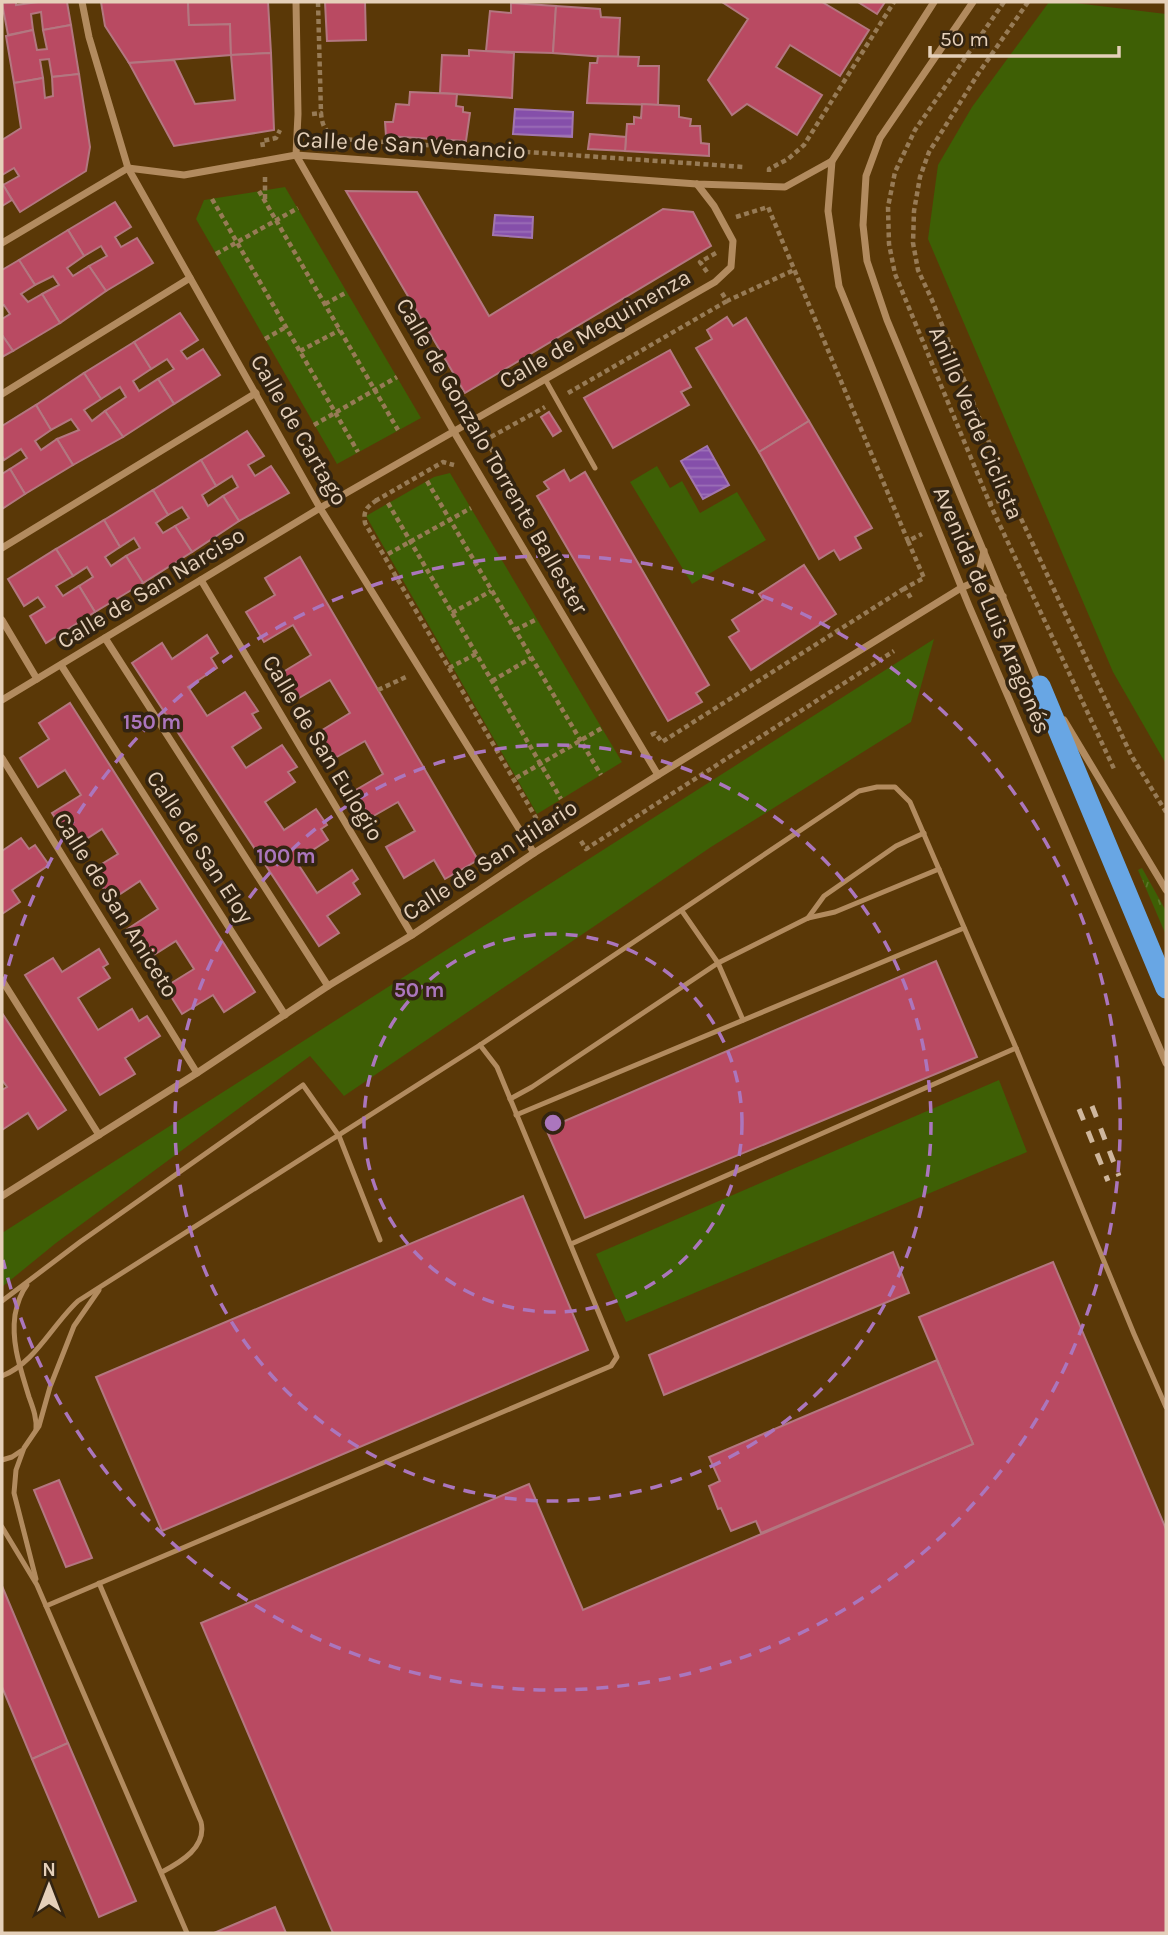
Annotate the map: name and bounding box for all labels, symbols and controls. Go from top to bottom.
scale bar [930,14,1119,58]
text: 50 m [940,27,989,51]
street label: Calle de San Venancio [296,126,526,164]
street label: Calle de Mequinenza [495,263,695,395]
street label: Calle de Gonzalo Torrente Ballester [390,293,594,619]
street label: Anillo Verde Ciclista [923,322,1029,524]
street label: Calle de Cartago [245,350,353,510]
street label: Avenida de Luis Aragonés [928,482,1056,738]
street label: Calle de San Narciso [52,521,250,655]
street label: Calle de San Eulogio [257,650,389,846]
text: 150 m [123,710,181,734]
street label: Calle de San Eloy [141,766,260,929]
street label: Calle de San Hilario [398,793,582,927]
street label: Calle de San Aniceto [48,808,184,1002]
text: 100 m [256,844,316,868]
text: 50 m [394,978,444,1002]
centre of rings [541,1111,565,1135]
north arrow [14,1851,84,1921]
text: N [42,1859,56,1881]

